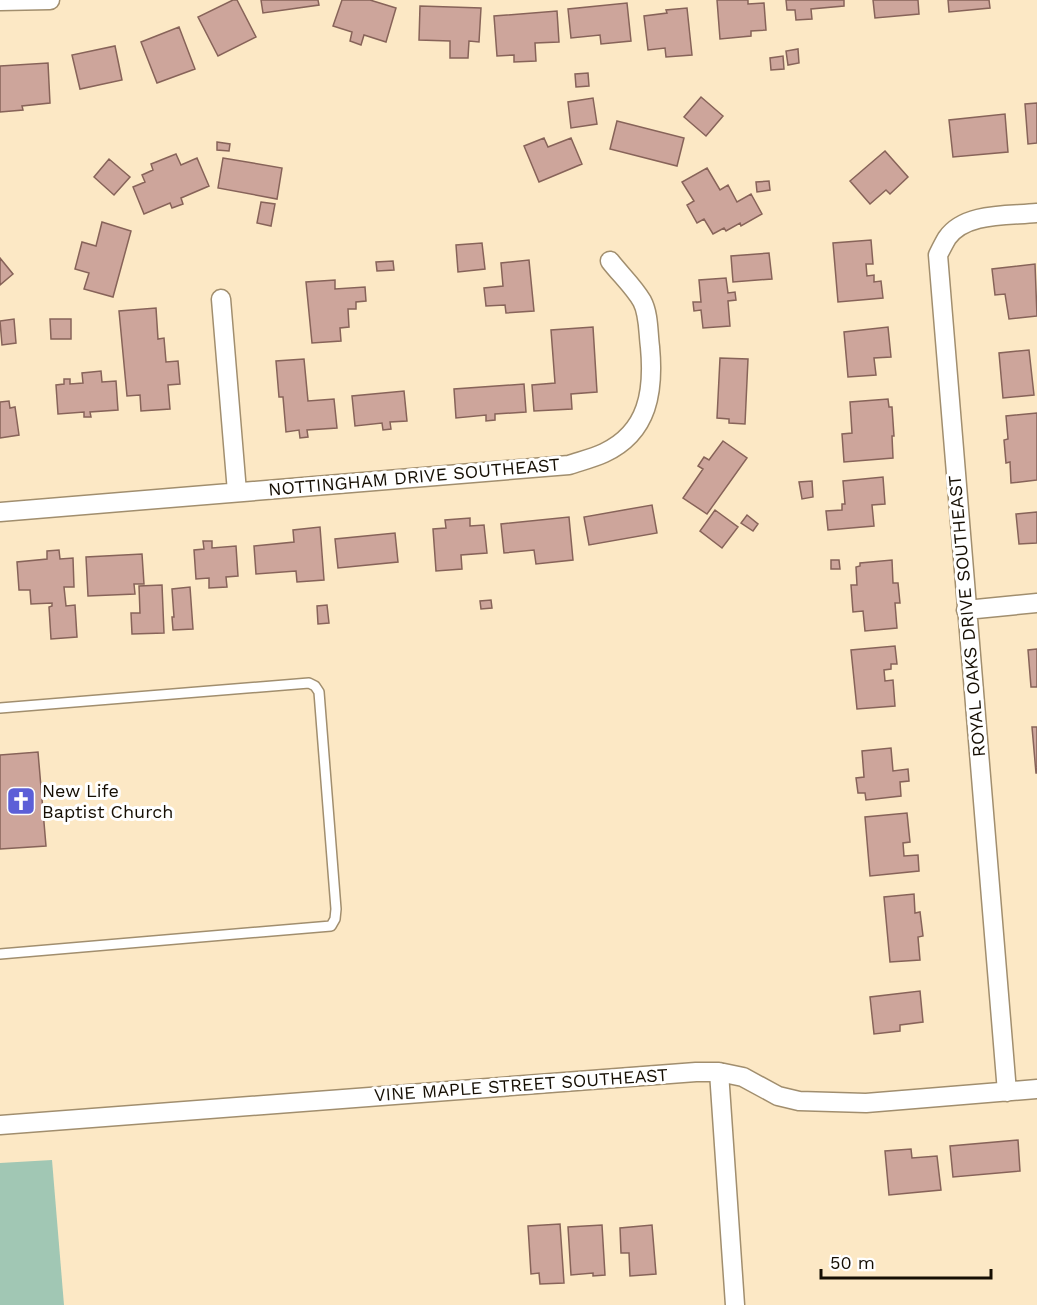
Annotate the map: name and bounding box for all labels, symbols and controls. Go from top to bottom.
street label: NOTTINGHAM DRIVE SOUTHEAST [267,453,561,500]
street label: ROYAL OAKS DRIVE SOUTHEAST [944,474,989,758]
place label: New Life Baptist Church [42,780,173,822]
church icon: New Life Baptist Church [5,785,37,817]
street label: VINE MAPLE STREET SOUTHEAST [373,1064,669,1105]
scale bar [821,1242,990,1280]
text: 50 m [830,1252,875,1273]

